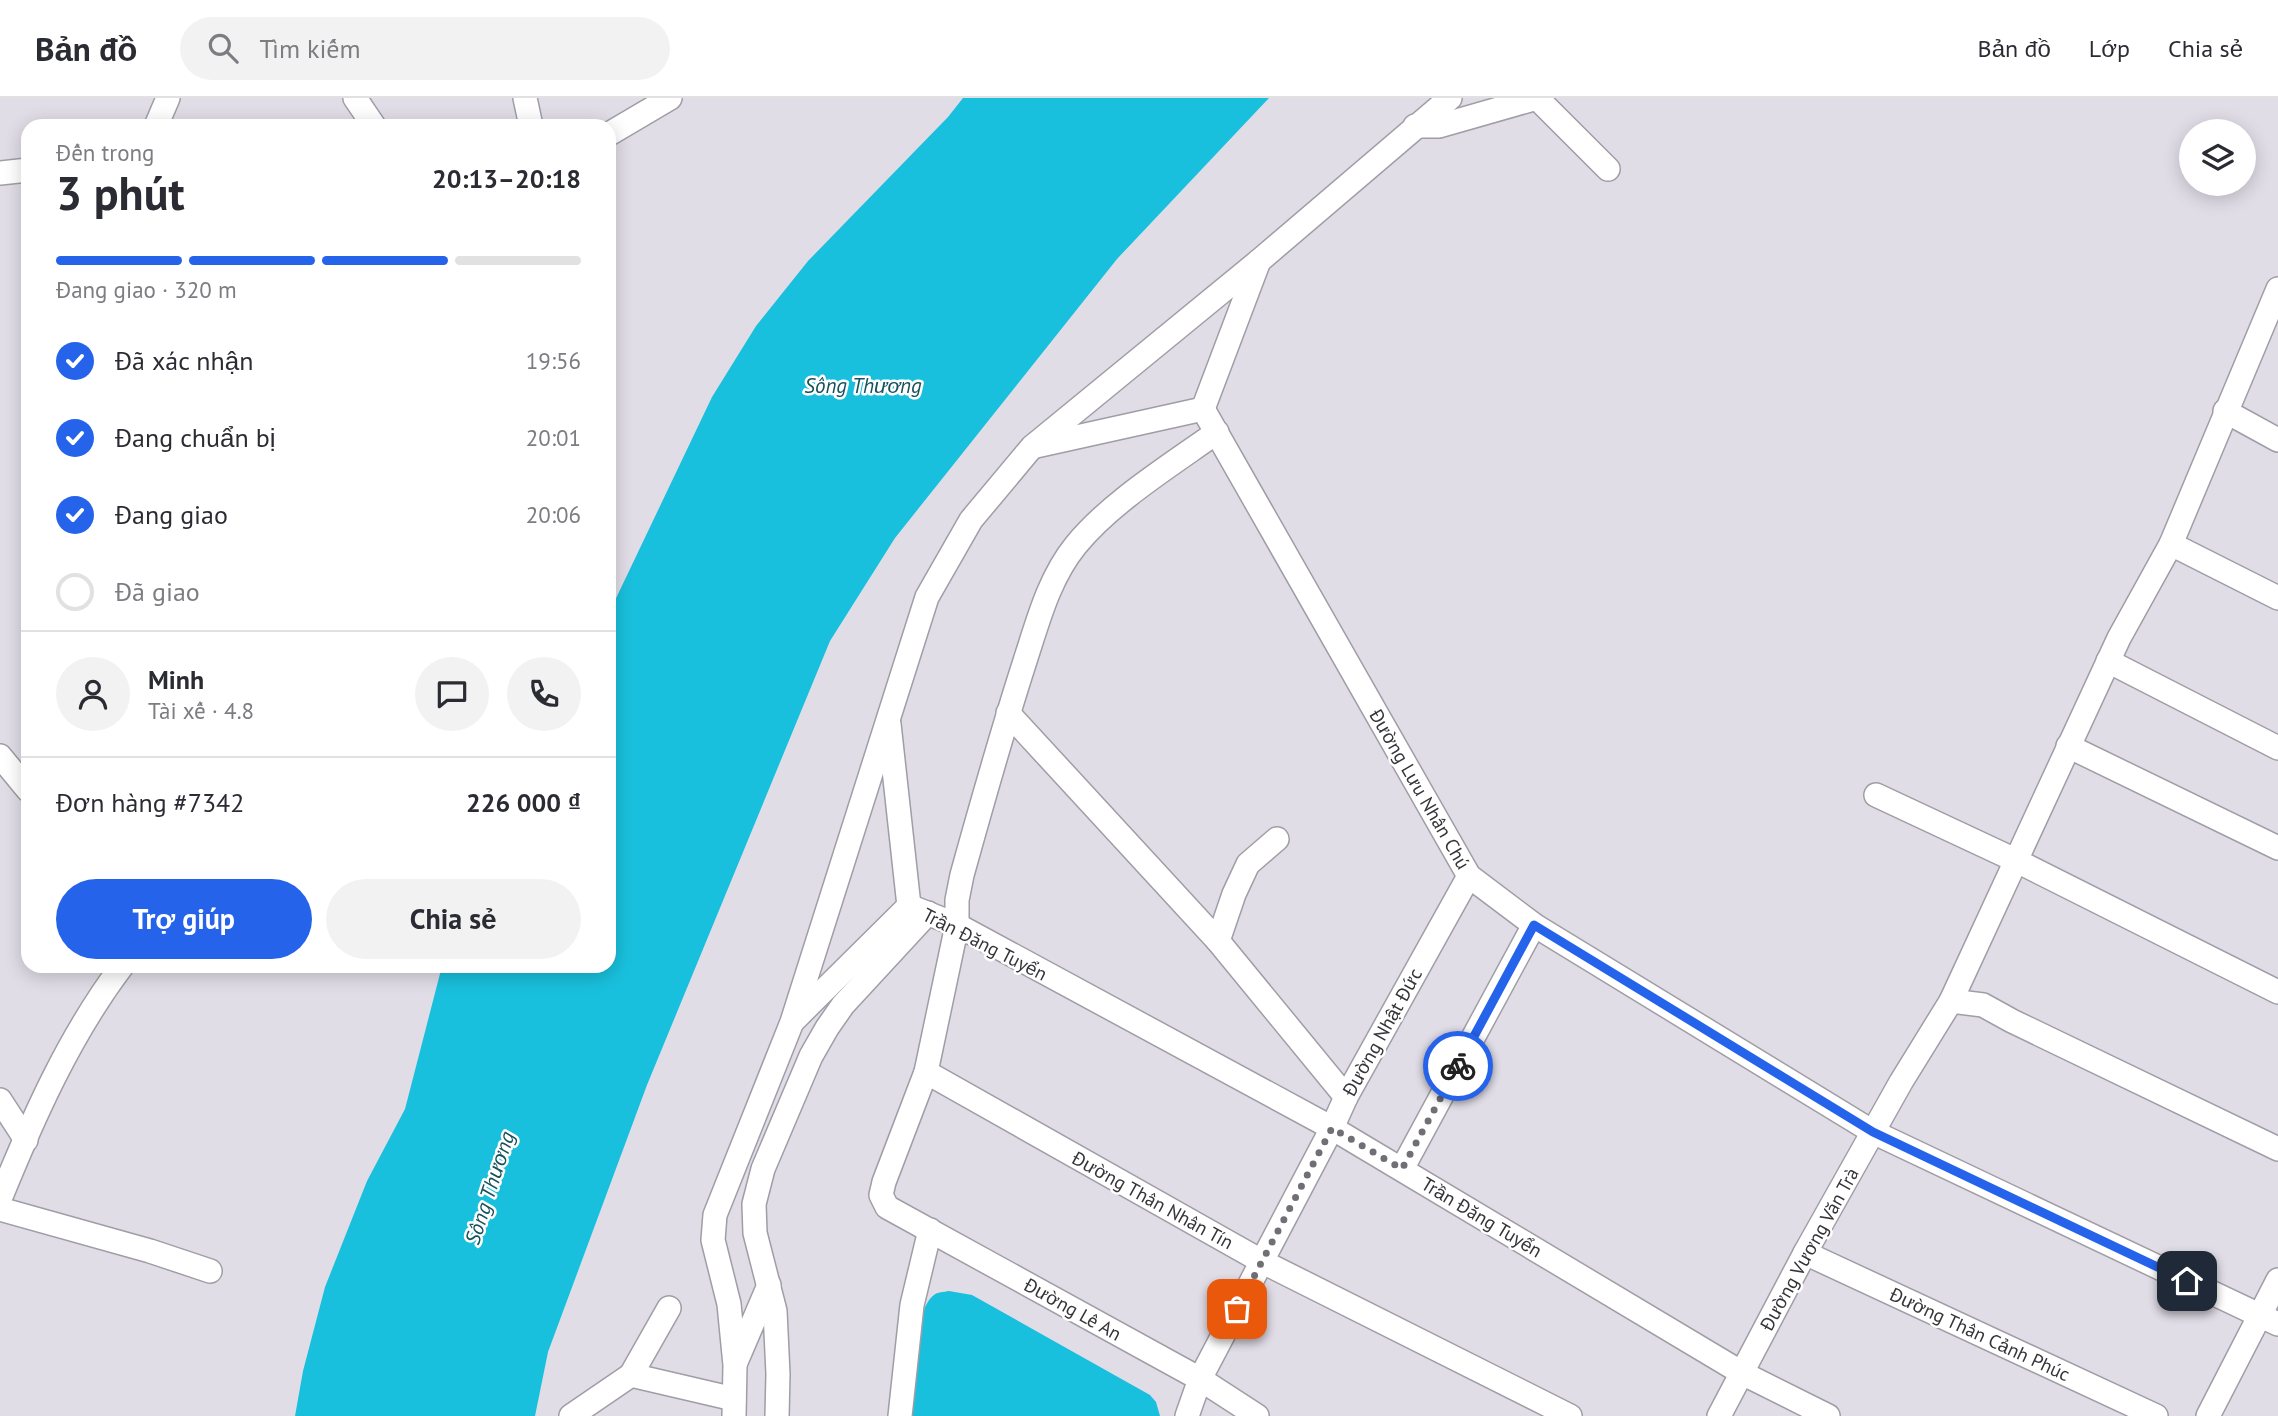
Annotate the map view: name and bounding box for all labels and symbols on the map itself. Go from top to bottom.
water label: Sông Thương [804,372,922,399]
street label: Đường Lưu Nhân Chú [1364,704,1476,873]
street label: Trần Đăng Tuyển [919,902,1051,986]
street label: Đường Nhật Đức [1336,964,1427,1101]
courier [1423,1031,1493,1101]
water label: Sông Thương [459,1127,521,1248]
street label: Đường Thân Nhân Tín [1067,1145,1238,1254]
street label: Đường Vương Văn Trà [1754,1163,1864,1336]
street label: Trần Đăng Tuyển [1417,1172,1547,1262]
pin [2157,1251,2217,1311]
street label: Đường Lê An [1019,1272,1126,1346]
pin [1207,1279,1267,1339]
street label: Đường Thân Cảnh Phúc [1885,1281,2074,1386]

